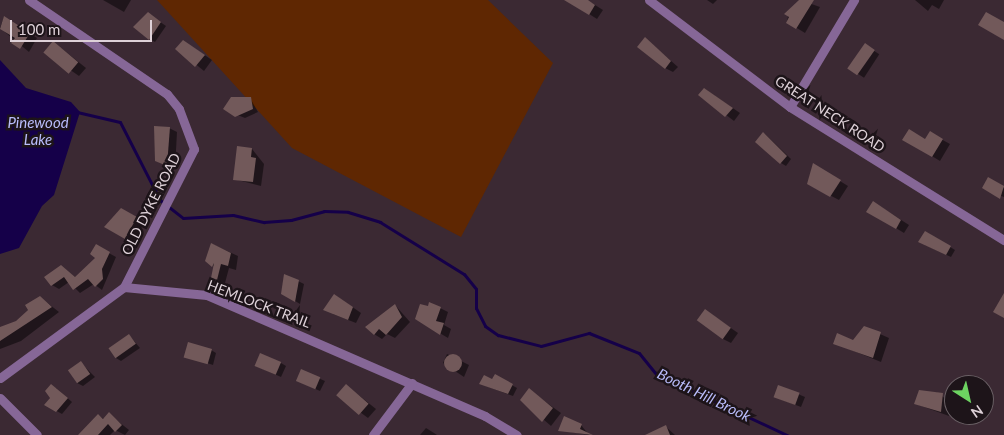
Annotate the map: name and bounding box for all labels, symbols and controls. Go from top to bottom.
scale bar [12,10,155,42]
text: 100 m [18,20,60,38]
street label: GREAT NECK ROAD [772,72,888,156]
water label: Pinewood Lake [7,113,69,148]
street label: OLD DYKE ROAD [118,150,184,258]
street label: HEMLOCK TRAIL [205,277,313,331]
water label: Booth Hill Brook [654,365,754,425]
north arrow [944,375,994,425]
text: N [968,402,987,422]

